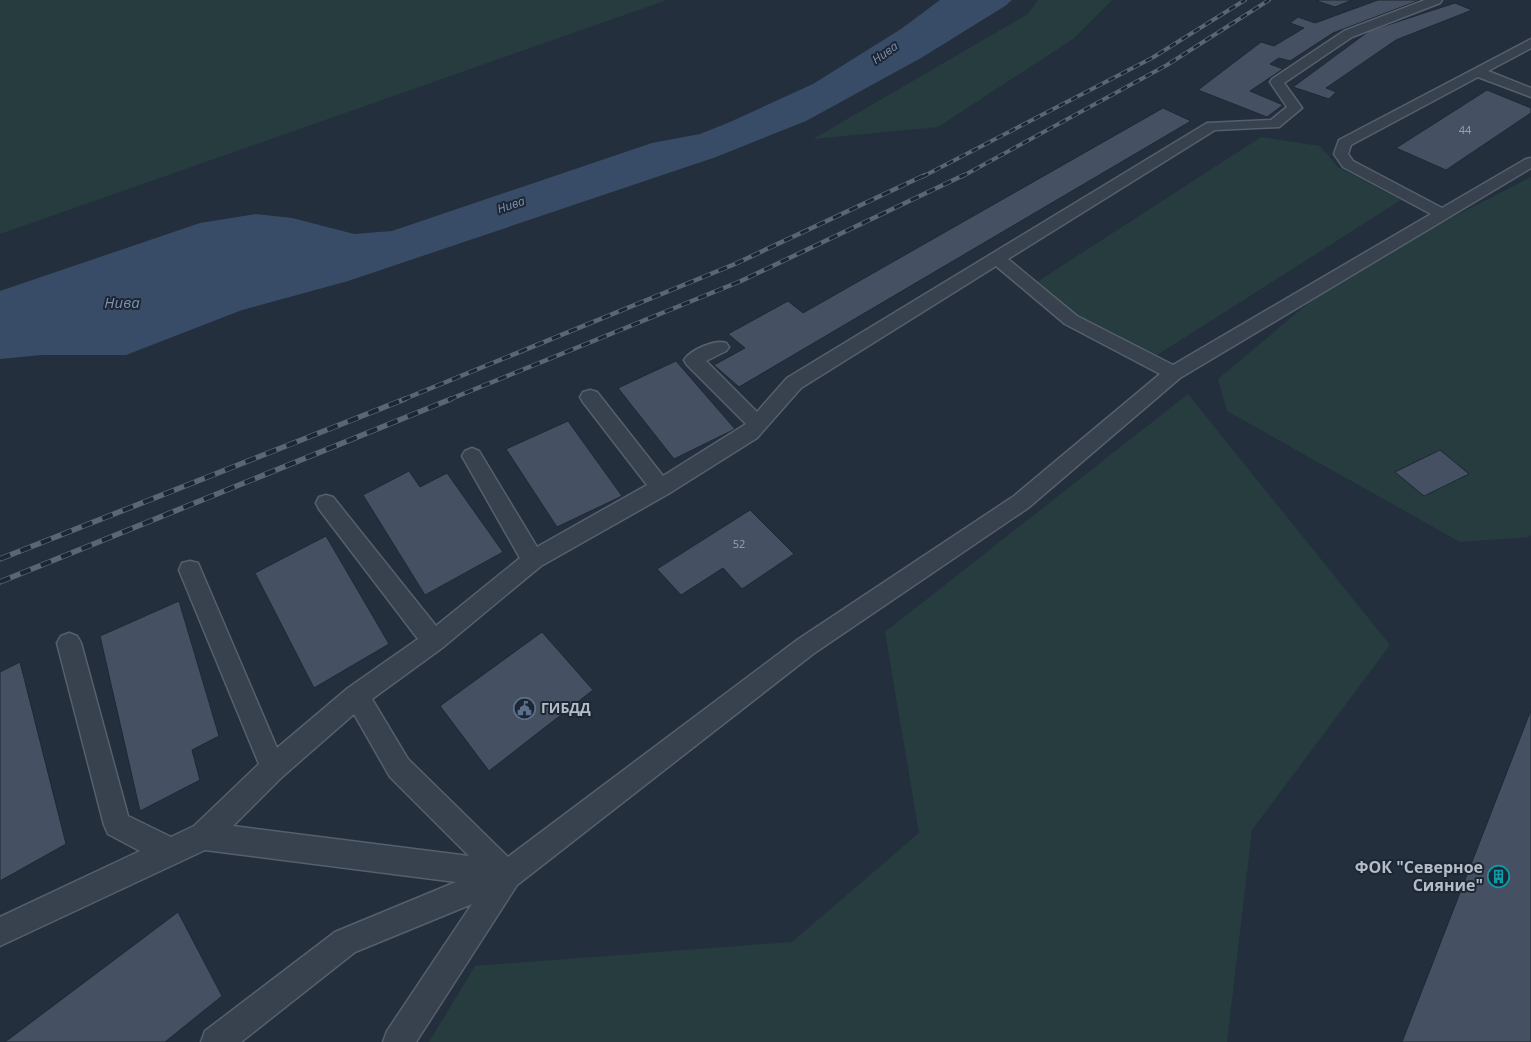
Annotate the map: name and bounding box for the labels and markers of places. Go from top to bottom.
public building icon: ГИБДД [513,696,537,720]
place label: ГИБДД [541,698,591,717]
place label: ФОК "Северное Сияние" [1355,856,1483,896]
building icon: ФОК "Северное Сияние" [1487,864,1511,888]

